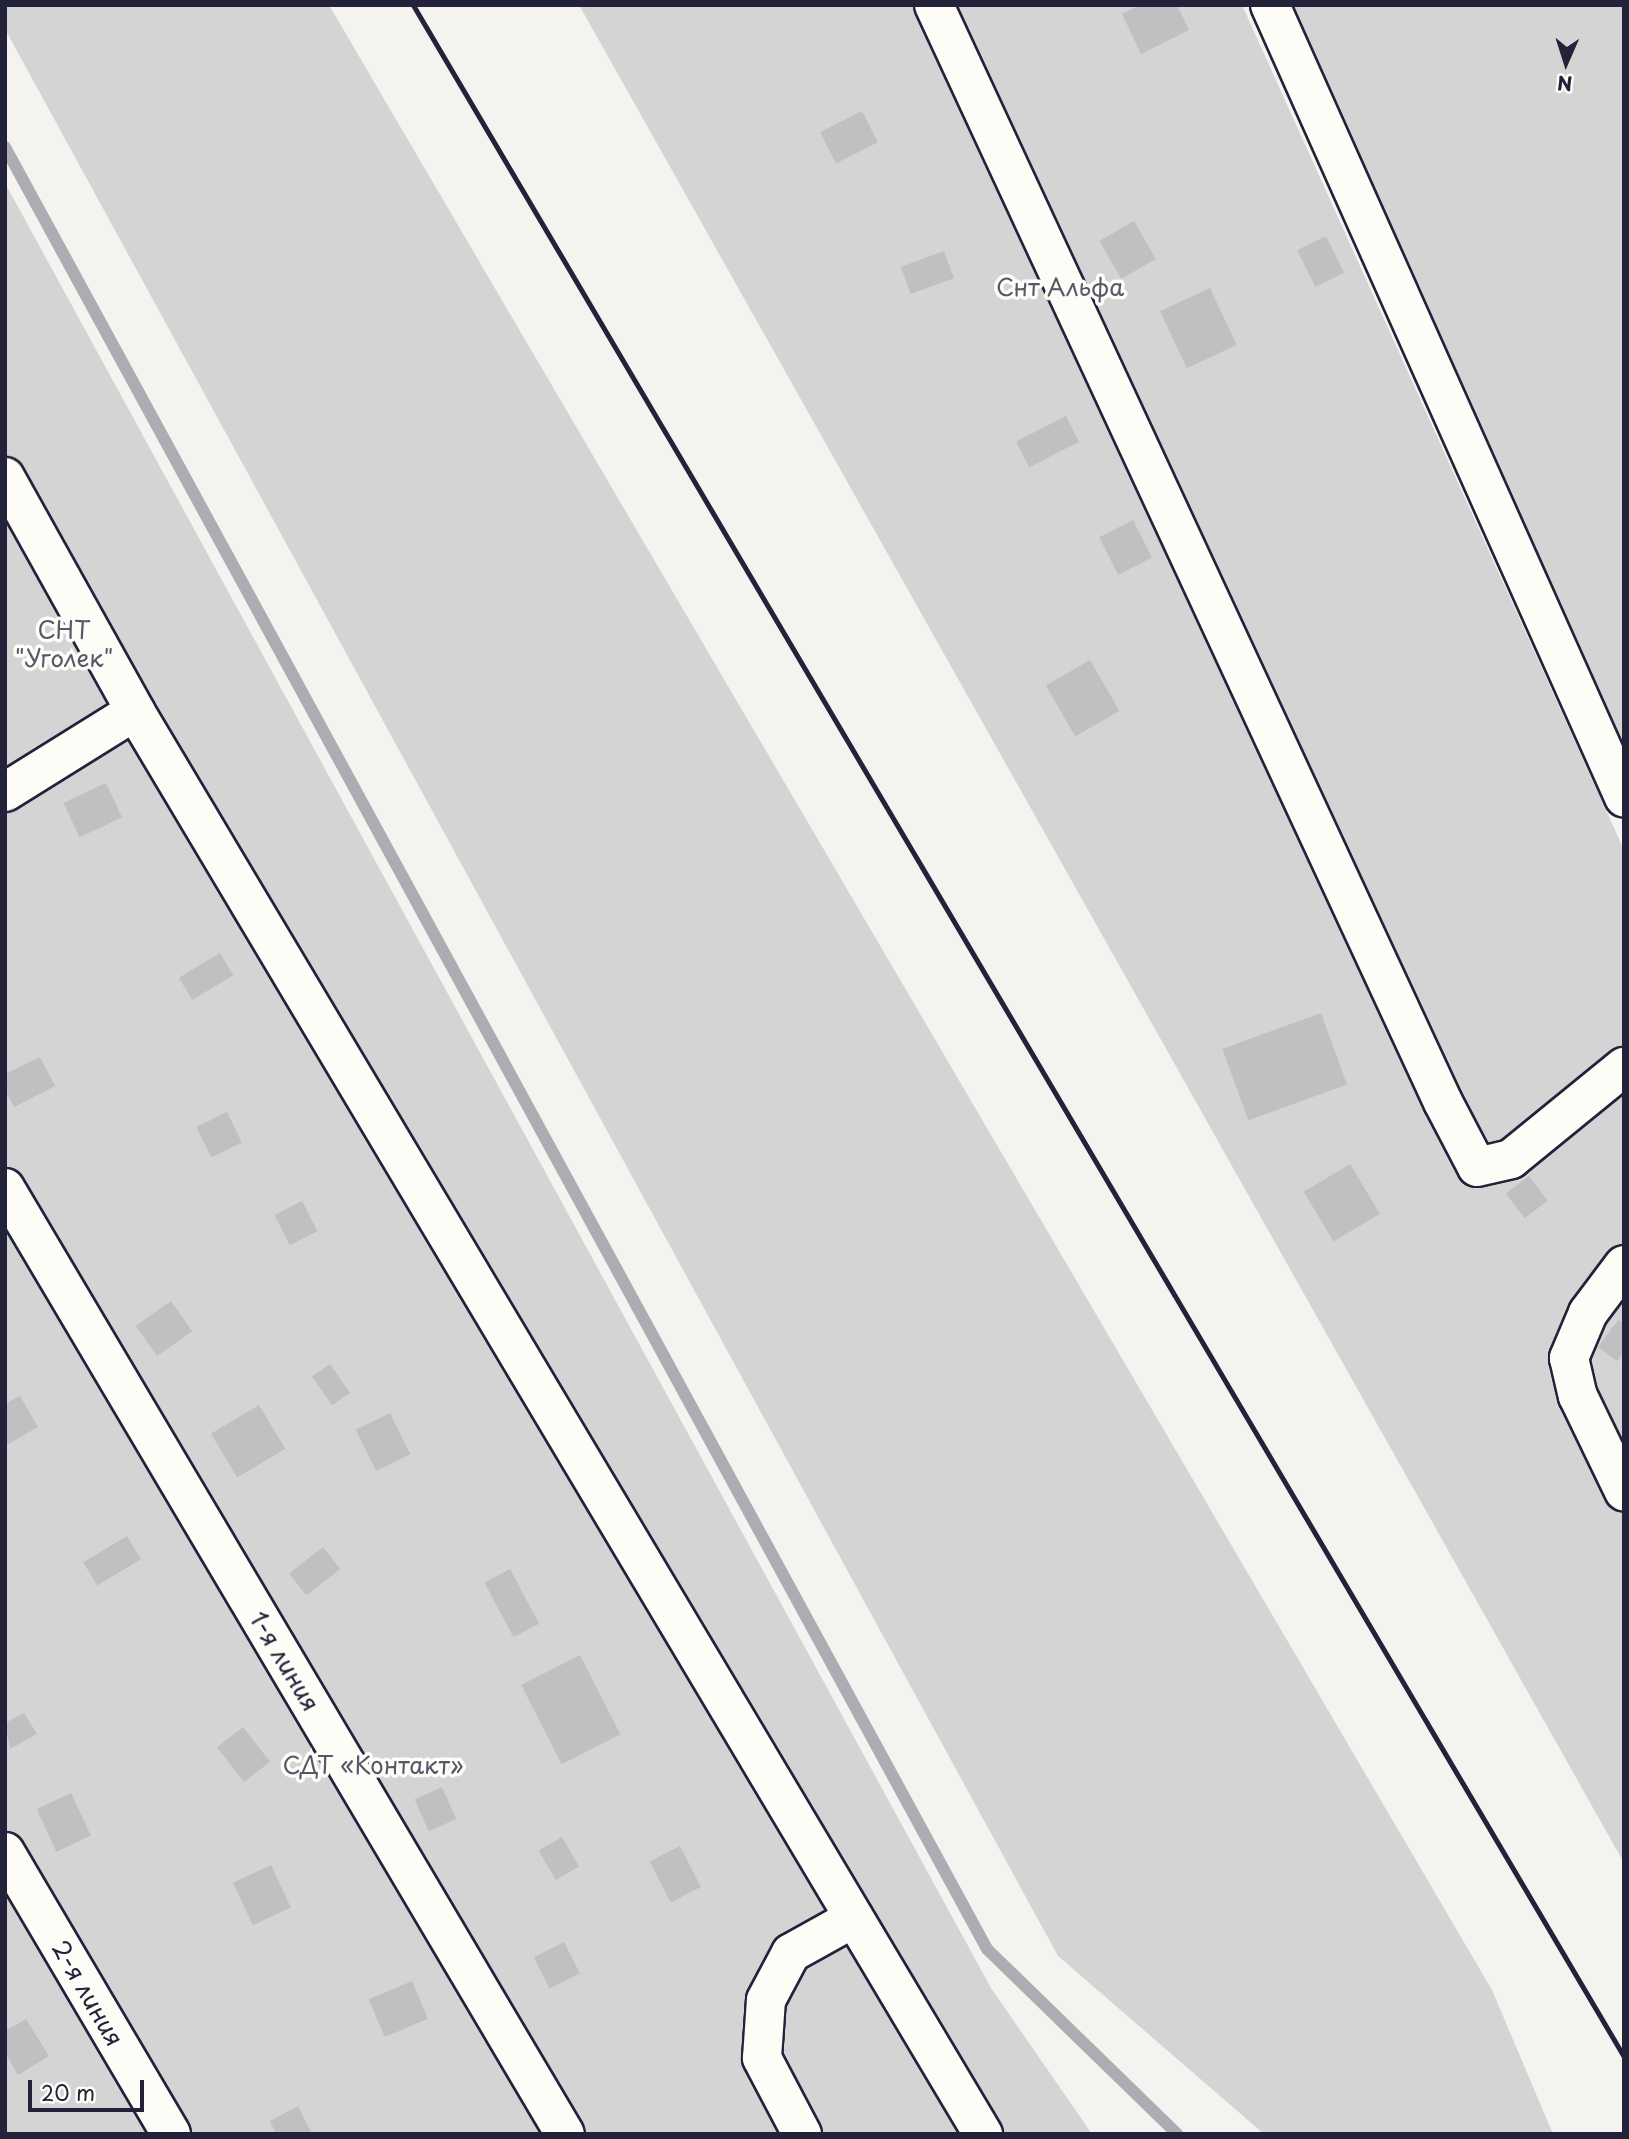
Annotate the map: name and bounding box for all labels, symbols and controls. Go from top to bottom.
north arrow [1531,28,1601,98]
text: N [1557,70,1573,98]
park label: Снт Альфа [996,273,1124,301]
park label: СНТ "Уголек" [15,616,113,672]
street label: 1-я линия [244,1606,326,1716]
park label: СДТ «Контакт» [282,1751,464,1779]
street label: 2-я линия [46,1935,130,2051]
scale bar [32,2066,147,2110]
text: 20 m [41,2076,95,2108]

